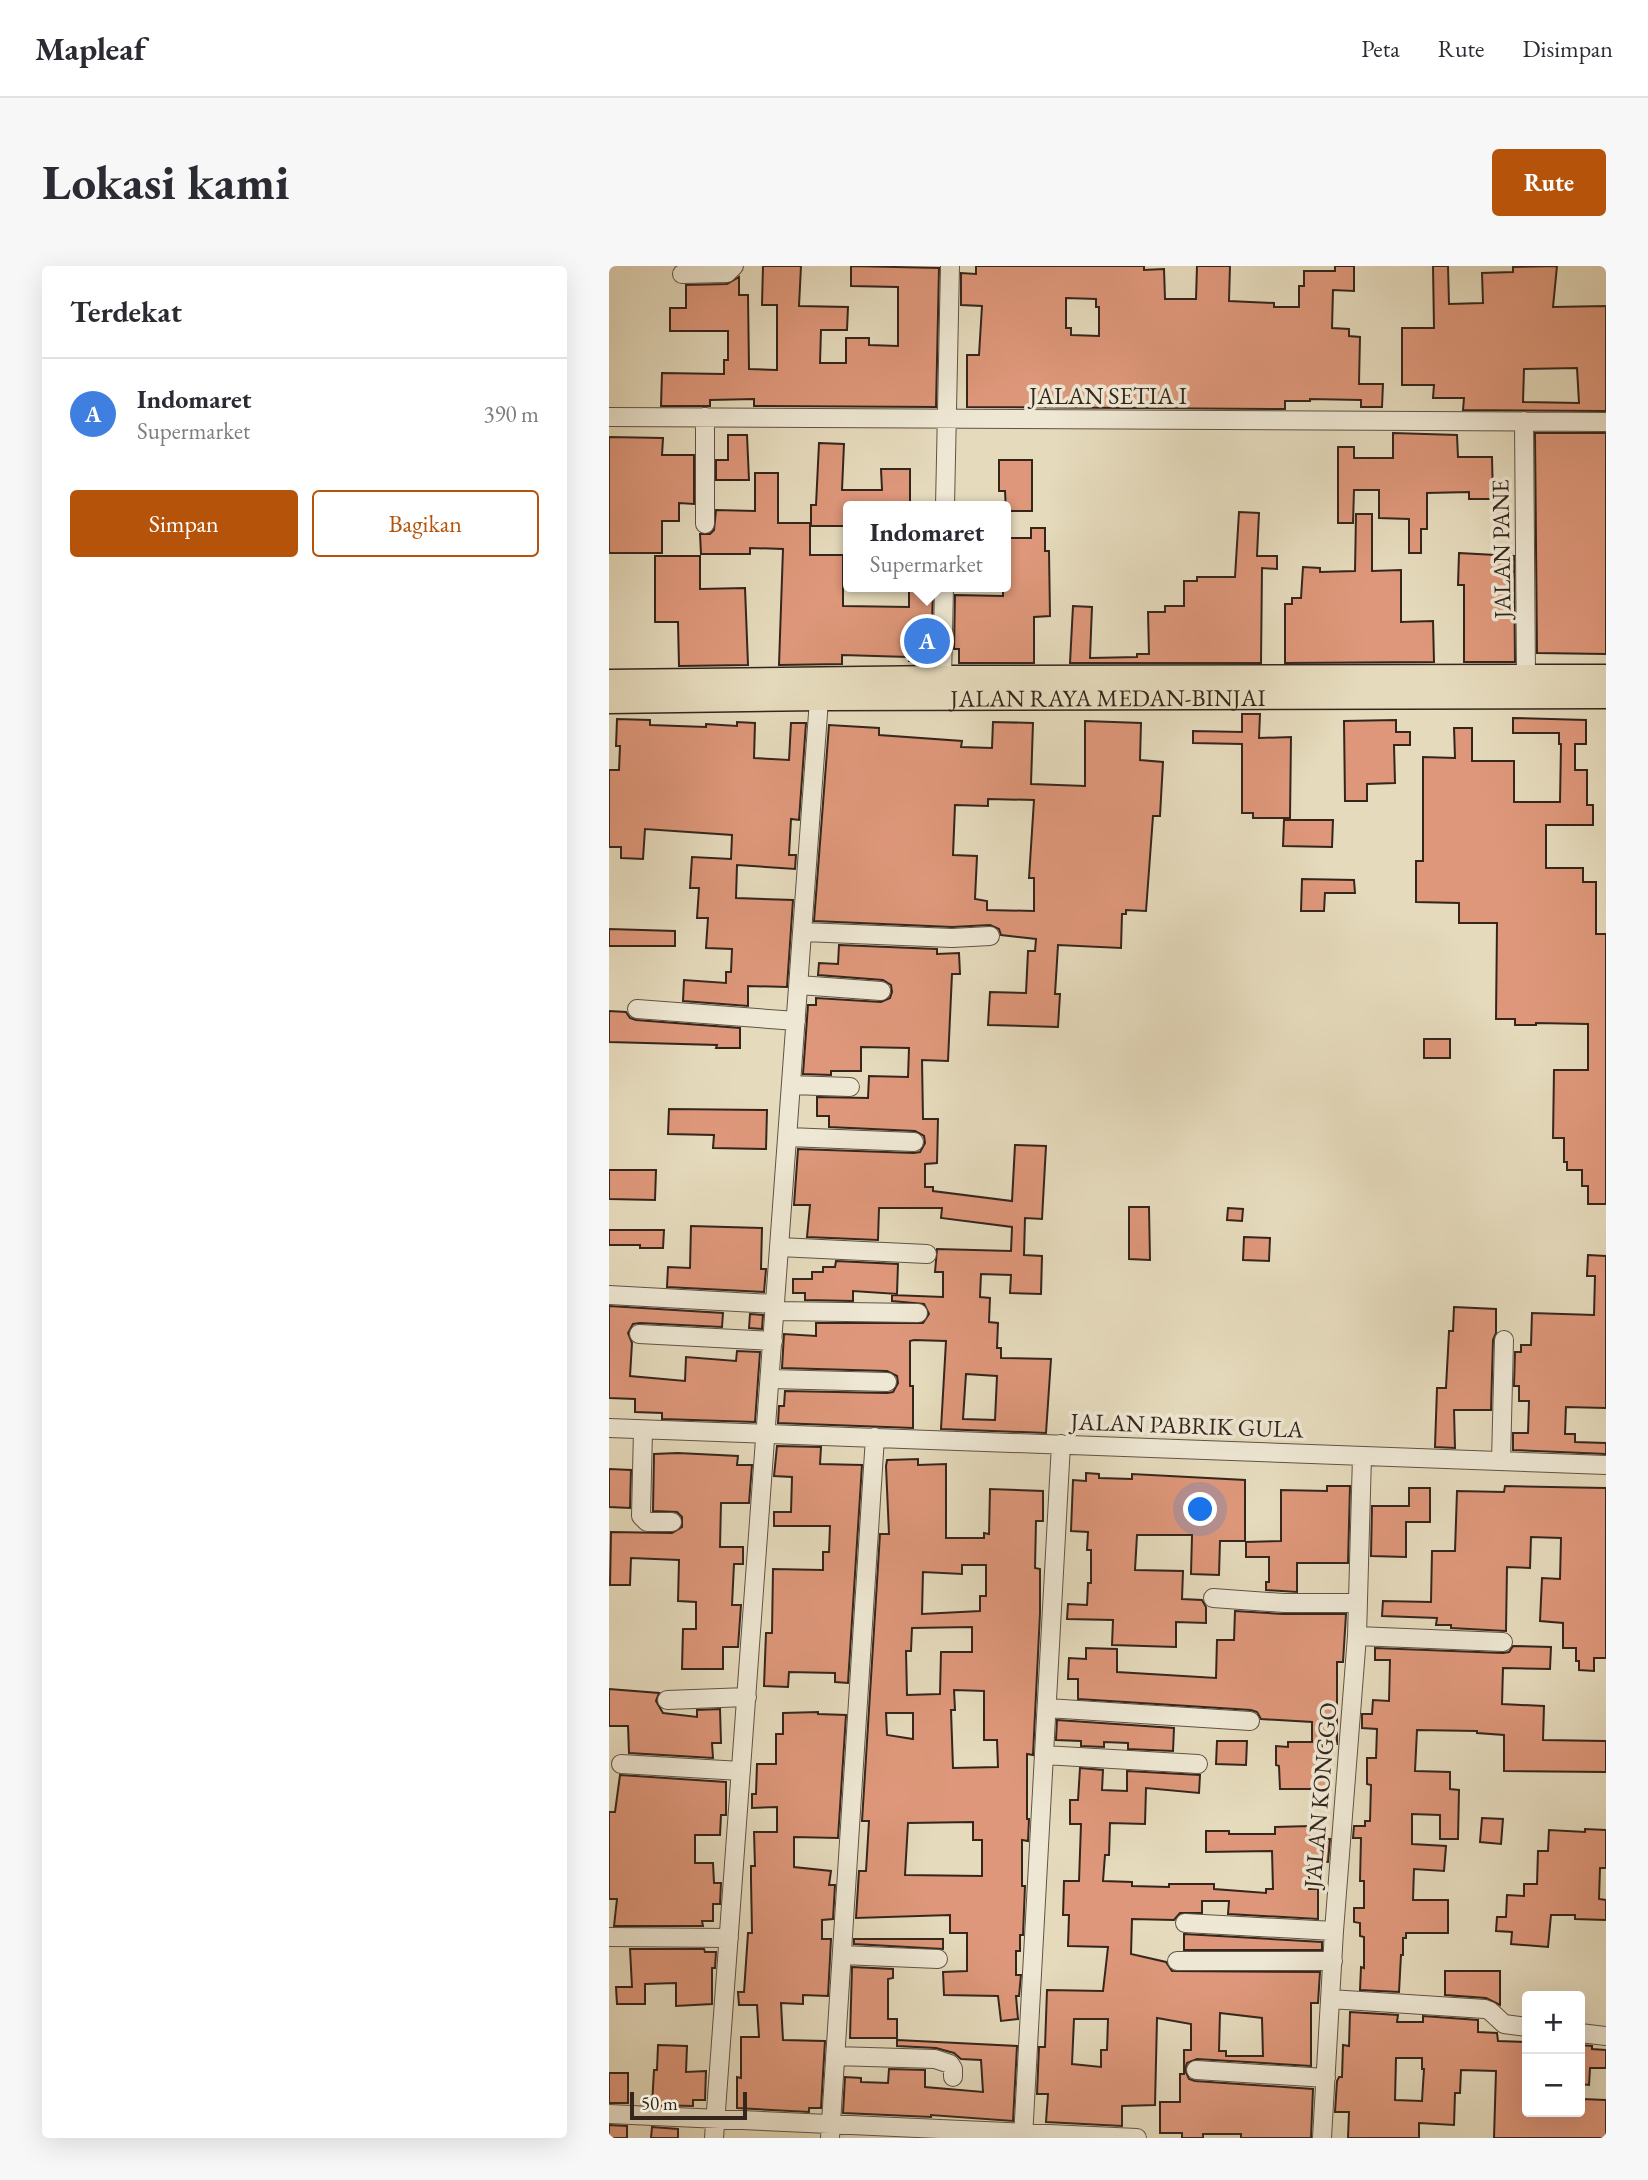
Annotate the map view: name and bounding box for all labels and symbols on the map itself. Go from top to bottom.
street label: JALAN SETIA I [1027,380,1187,411]
street label: JALAN PANE [1484,479,1518,621]
pin: A [904,615,950,667]
street label: JALAN RAYA MEDAN-BINJAI [948,681,1266,713]
street label: JALAN PABRIK GULA [1068,1405,1304,1445]
your location [1183,1492,1217,1526]
street label: JALAN KONGGO [1296,1701,1344,1891]
scale bar [630,2089,747,2121]

